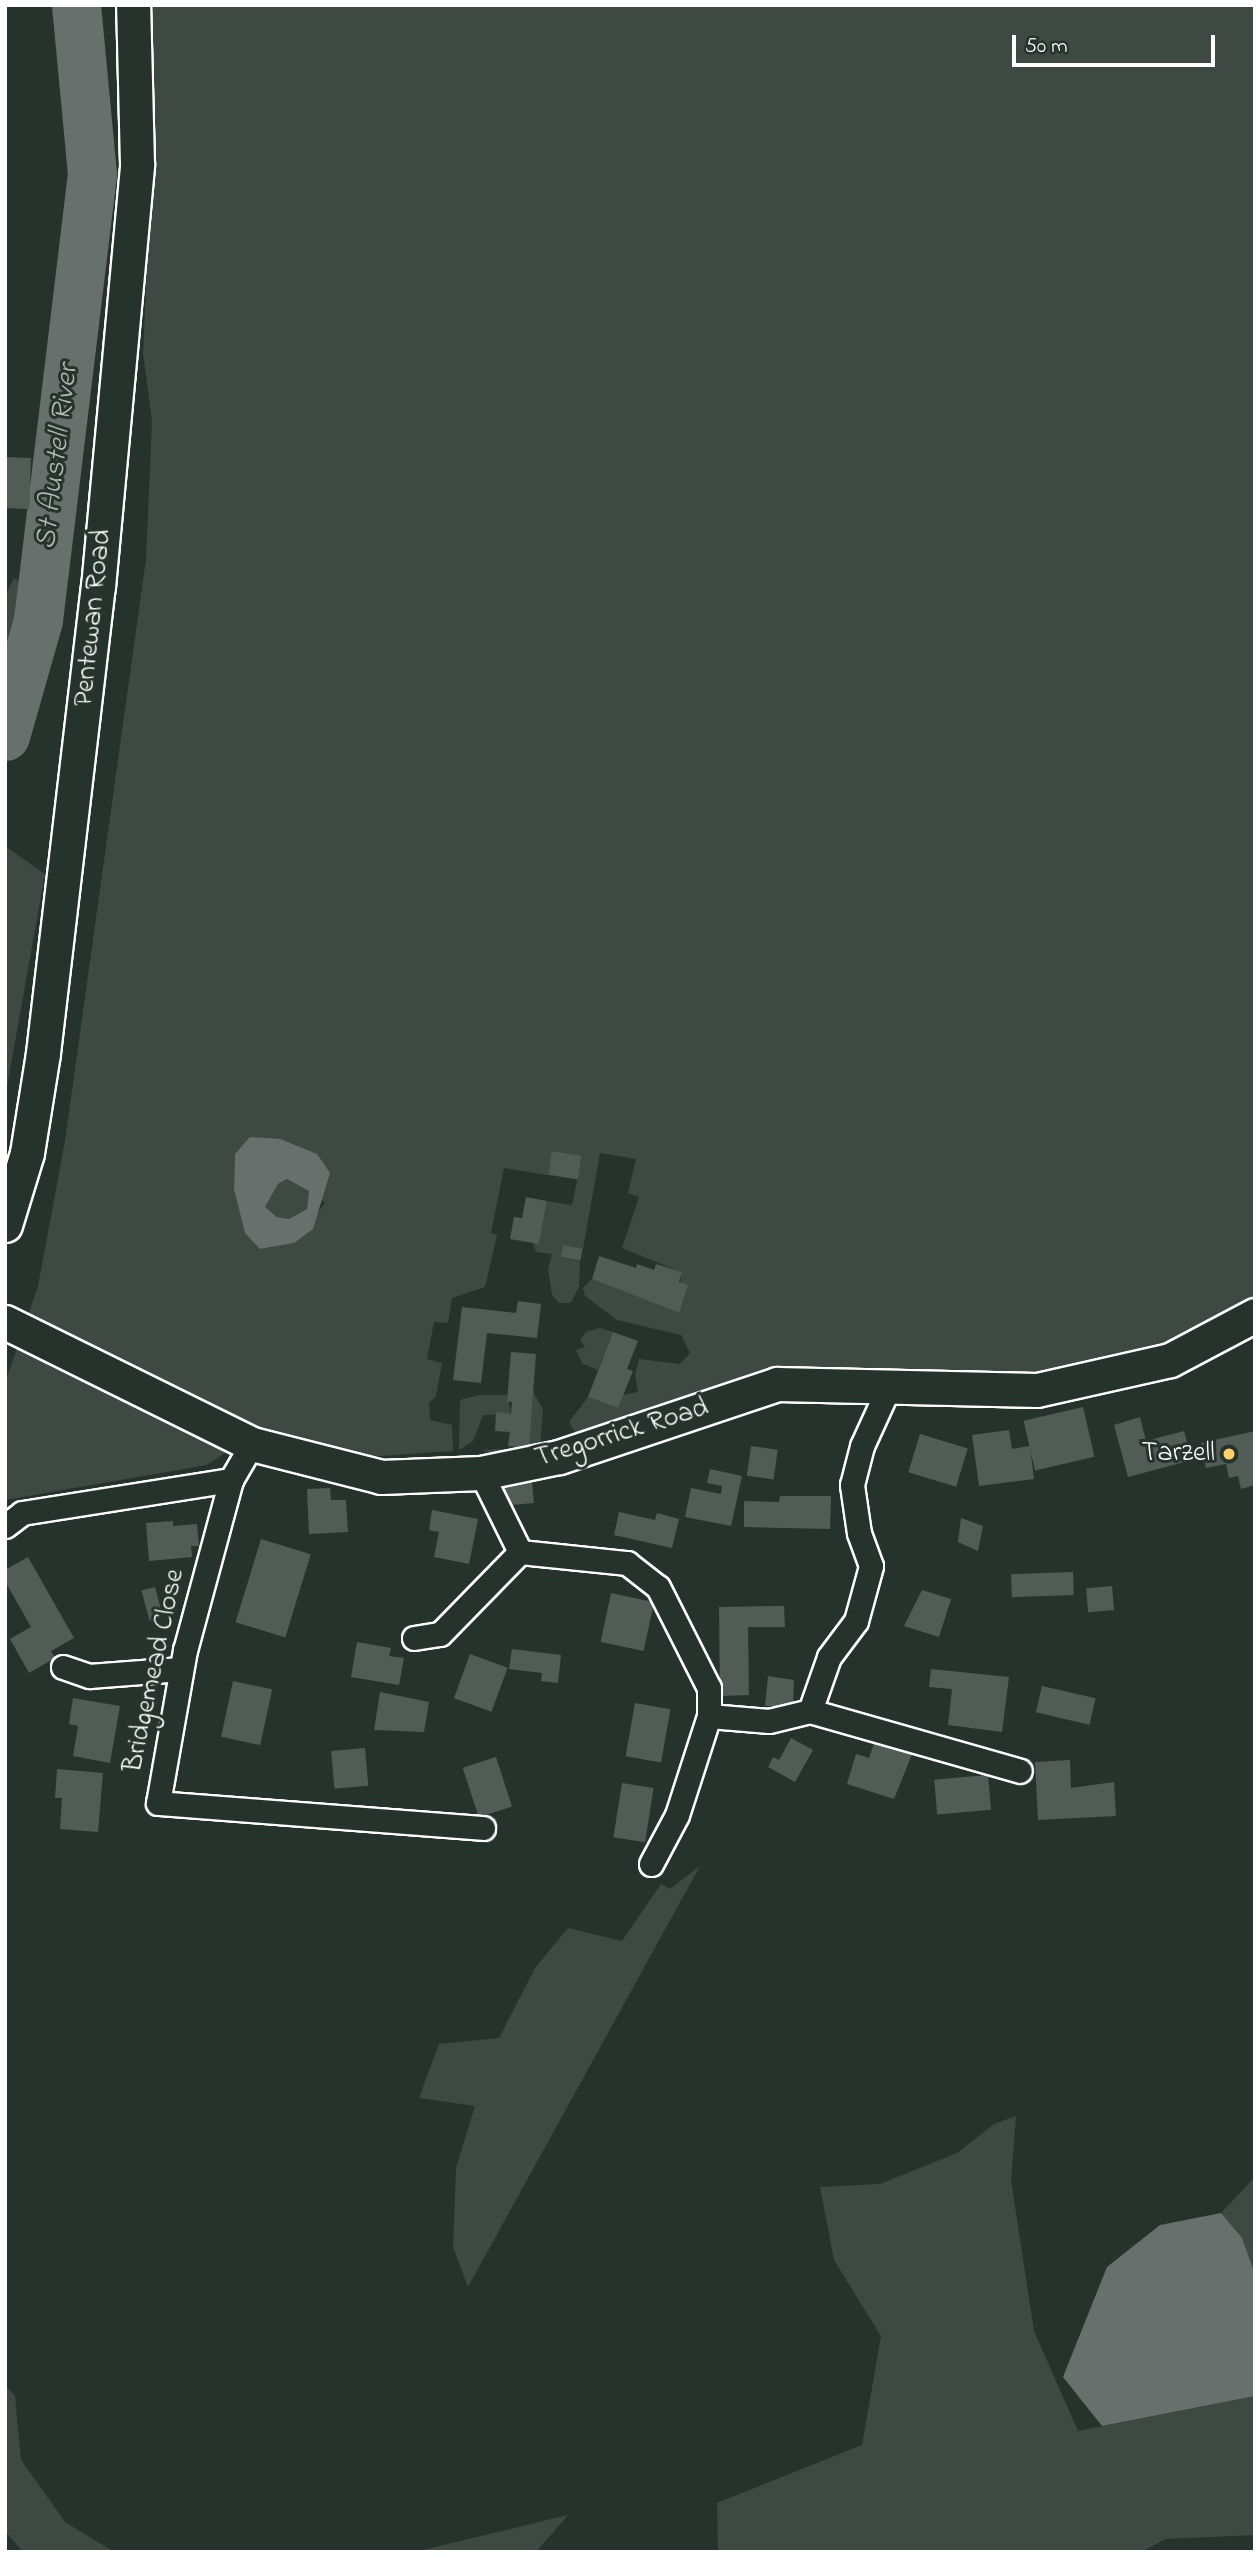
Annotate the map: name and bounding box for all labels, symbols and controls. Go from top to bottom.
scale bar [1015,21,1218,65]
text: 50 m [1025,32,1068,62]
water label: St Austell River [29,363,87,551]
street label: Pentewan Road [68,528,120,708]
street label: Tregorrick Road [531,1392,713,1476]
place label: Tarzell [1141,1437,1215,1471]
marker: Tarzell [1221,1446,1237,1462]
street label: Bridgemead Close [117,1566,193,1776]

